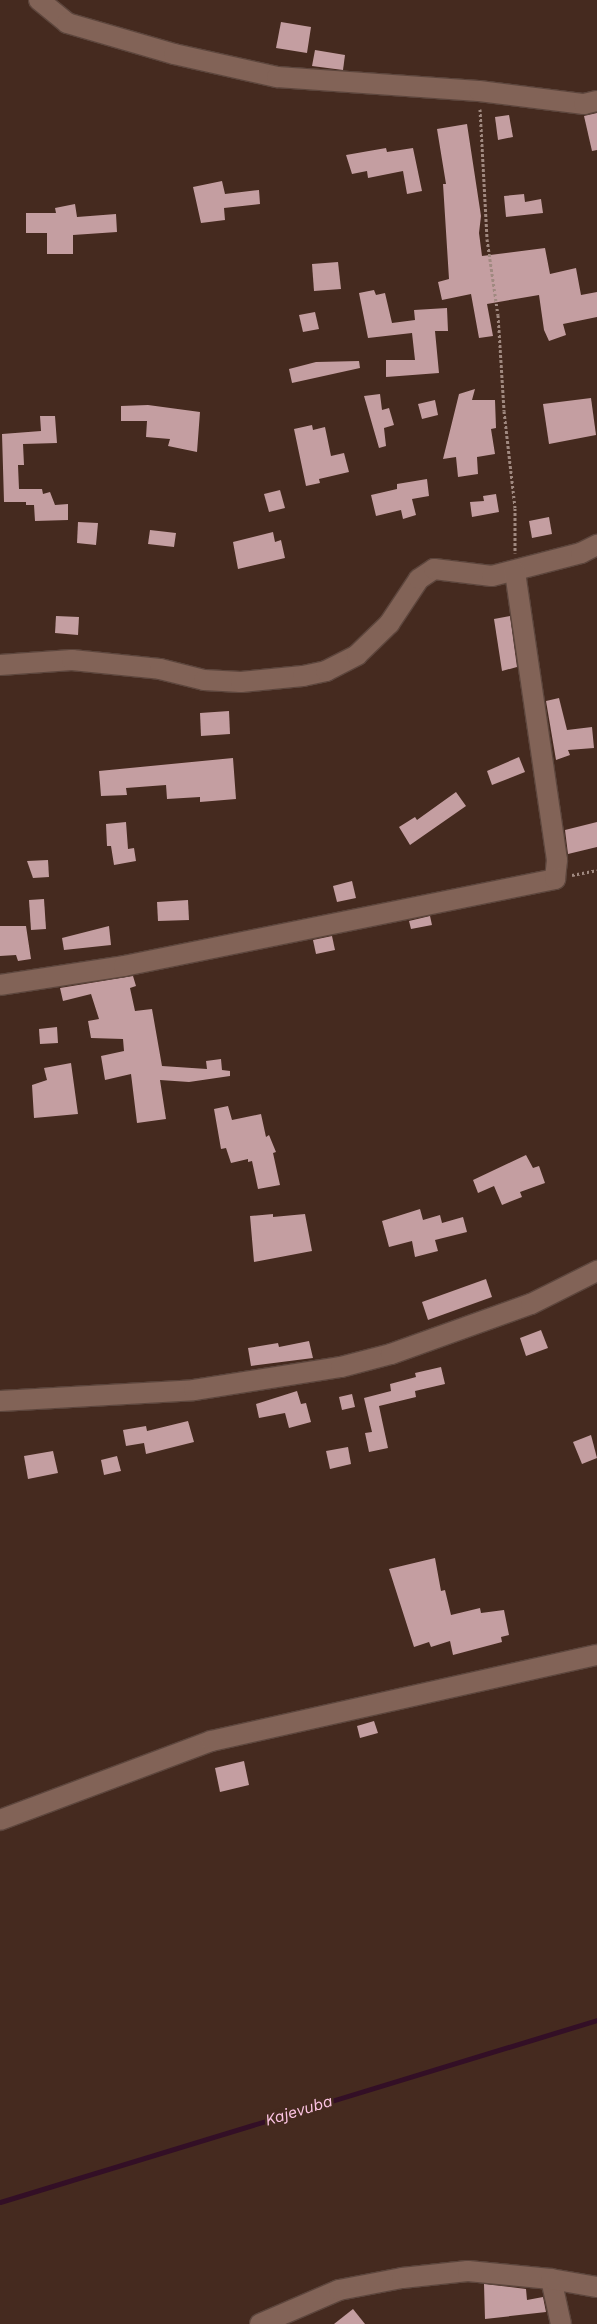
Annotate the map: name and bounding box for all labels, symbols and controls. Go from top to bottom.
water label: Kajevuba [263,2092,335,2130]

